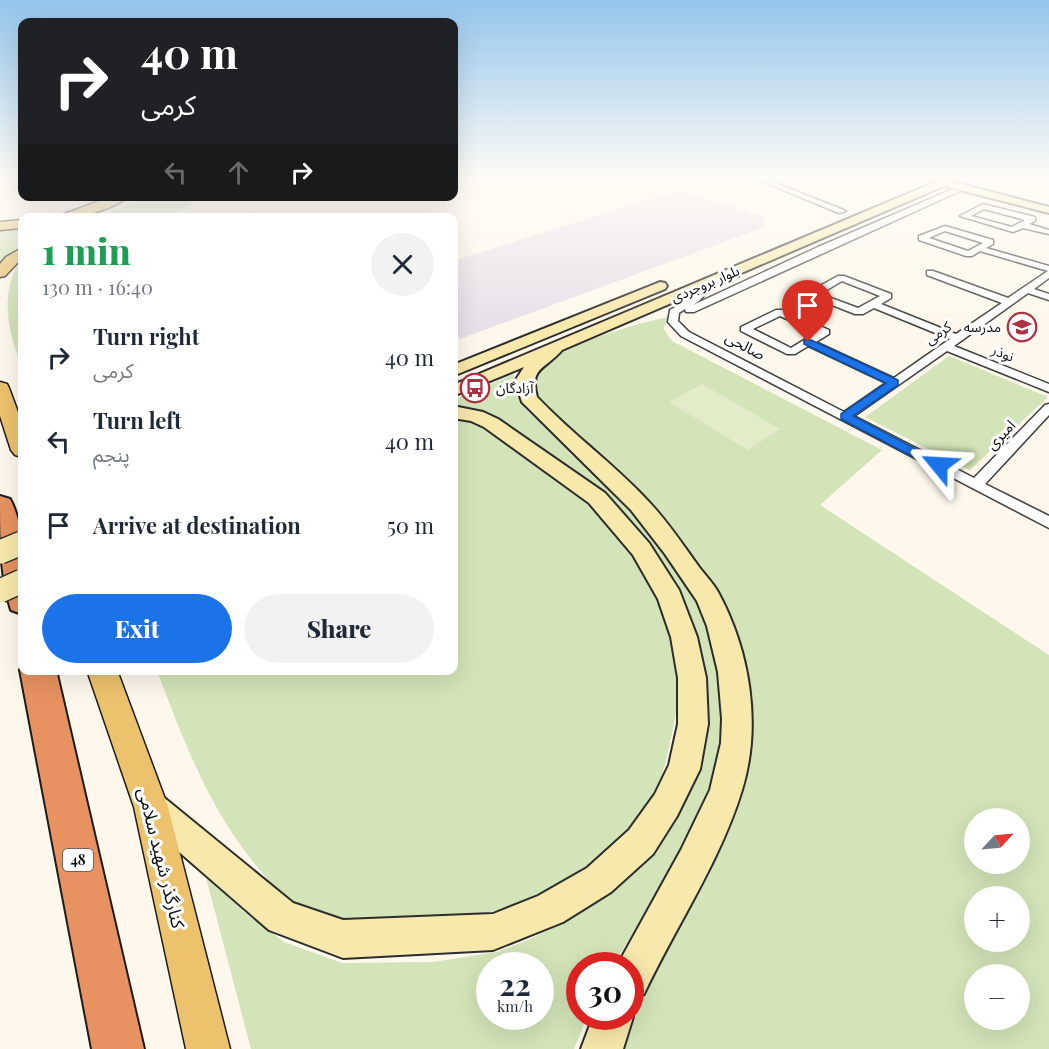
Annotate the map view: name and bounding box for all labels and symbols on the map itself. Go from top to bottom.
street label: بلوار بروجردی [668,260,742,307]
pin [782,280,833,342]
school or university icon: مدرسه [1006,311,1038,343]
street label: کرمی [921,317,955,349]
place label: مدرسه [964,317,1001,336]
street label: صالحی [722,326,769,364]
street label: نوذر [988,339,1017,366]
bus stop icon: آزادگان [459,372,491,404]
place label: آزادگان [496,378,534,397]
street label: امیری [981,415,1019,454]
position arrow [907,433,971,497]
street label: کنارگذر شهید سلامی [133,785,191,931]
north arrow [964,808,1030,874]
road number: 48 [63,849,93,871]
speed limit sign: 30 [566,952,644,1030]

